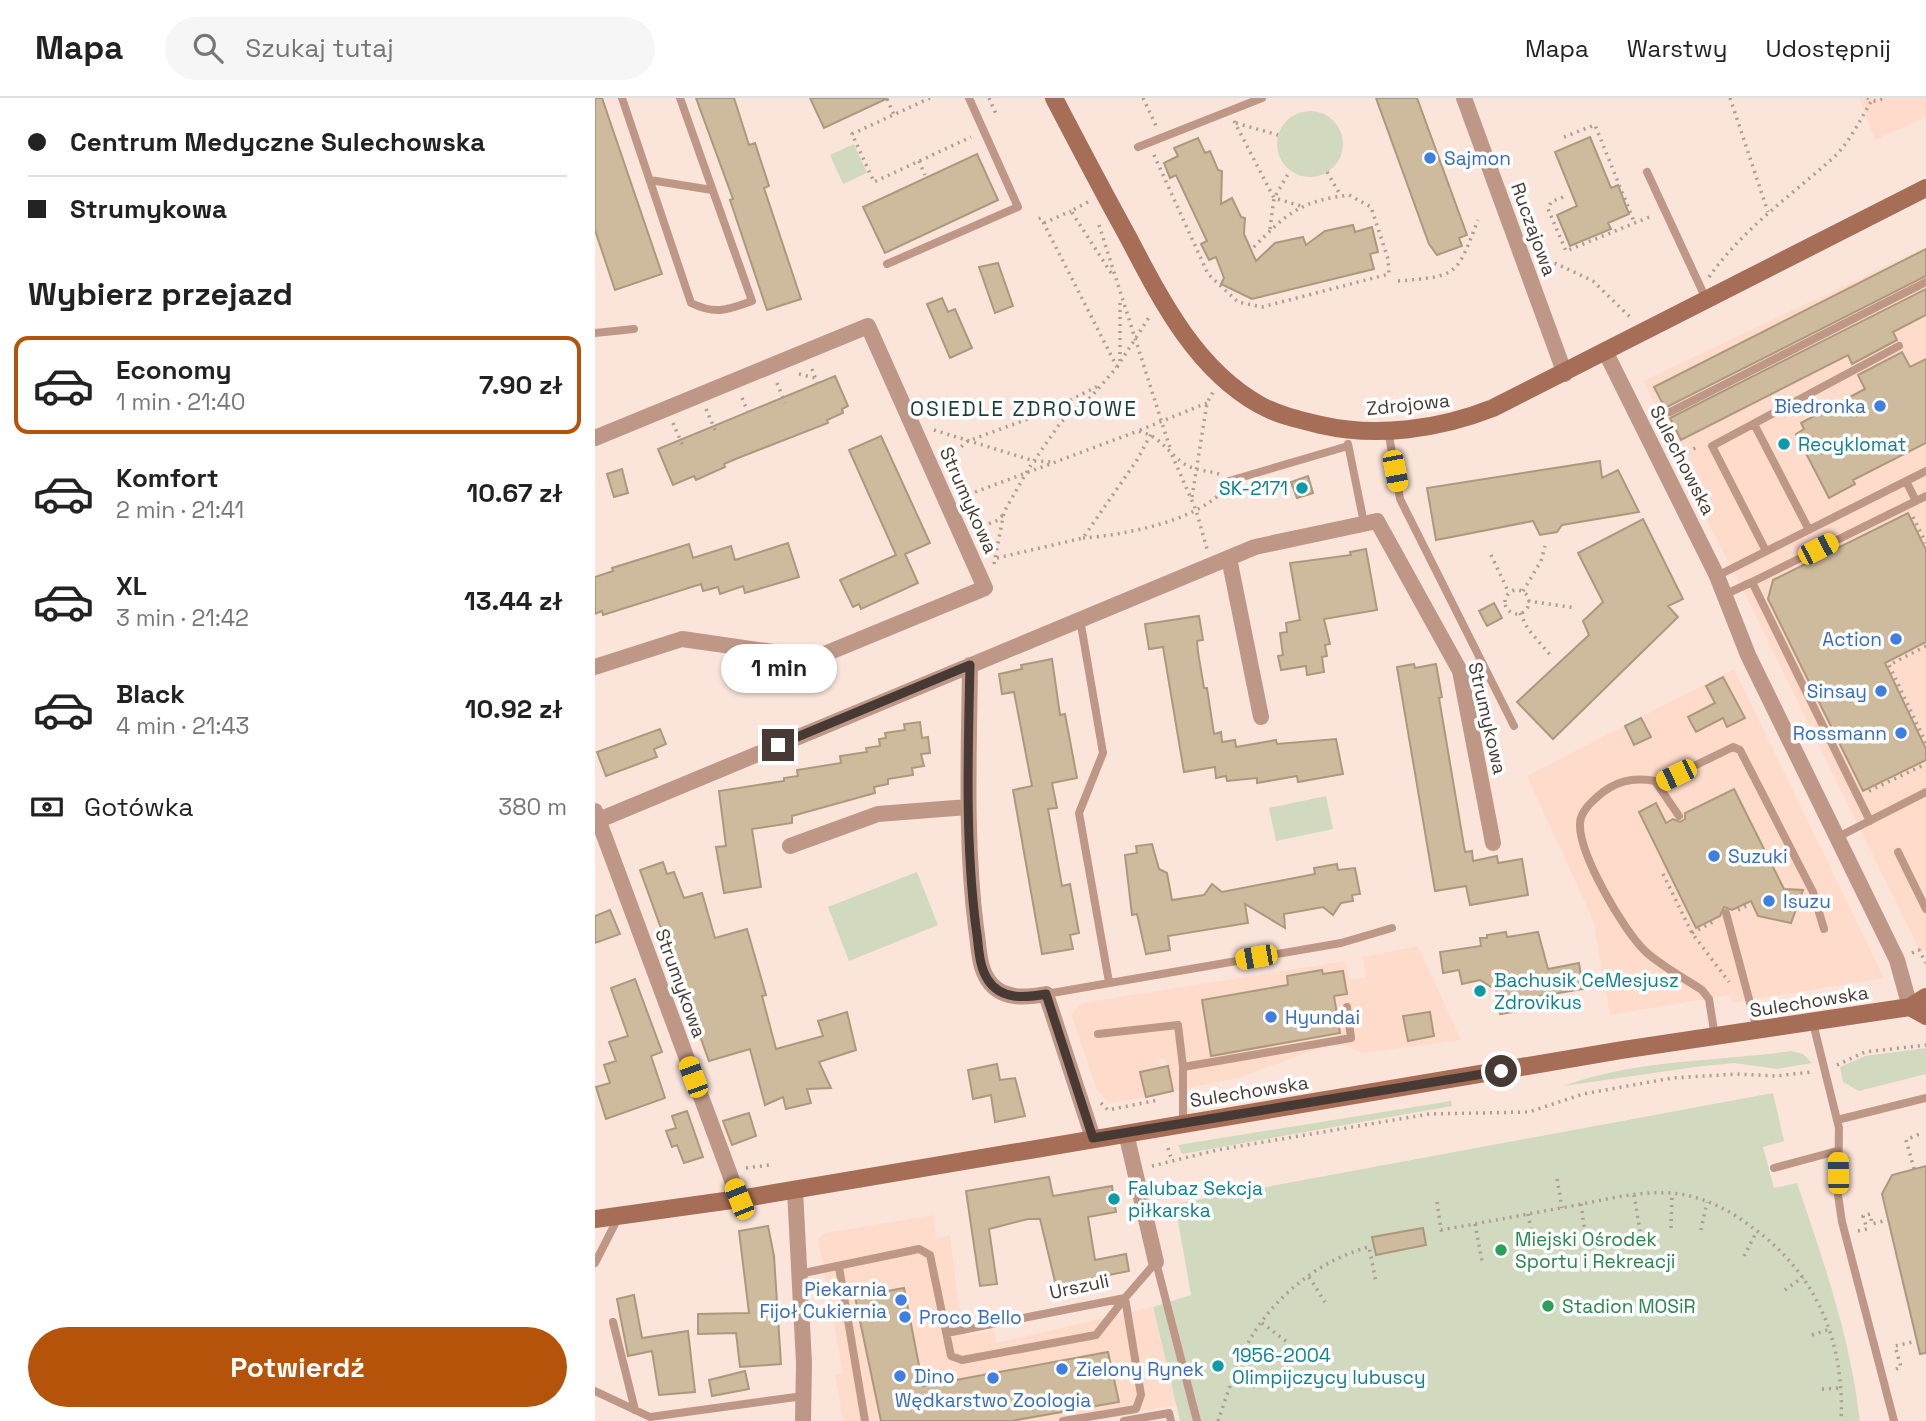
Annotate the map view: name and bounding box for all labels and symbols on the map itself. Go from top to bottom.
place label: Sajmon [1444,146,1511,171]
marker: Sajmon [1422,150,1438,166]
street label: Ruczajowa [1505,179,1562,279]
street label: Zdrojowa [1365,388,1451,421]
place label: Biedronka [1774,394,1866,419]
district label: OSIEDLE ZDROJOWE [910,395,1138,422]
marker: Biedronka [1872,398,1888,414]
street label: Sulechowska [1644,401,1721,519]
place label: Recyklomat [1798,432,1906,457]
marker: Recyklomat [1776,436,1792,452]
street label: Strumykowa [934,443,1003,558]
car [1381,448,1410,494]
place label: SK-2171 [1219,476,1288,501]
marker: SK-2171 [1294,480,1310,496]
car [1795,530,1842,568]
place label: Action [1822,627,1882,652]
marker: Action [1888,631,1904,647]
callout: 1 min [720,644,836,692]
street label: Strumykowa [1462,660,1513,777]
place label: Sinsay [1807,679,1867,704]
marker: Sinsay [1873,683,1889,699]
place label: Rossmann [1793,721,1887,746]
marker: Rossmann [1893,725,1909,741]
route end [762,729,794,761]
car [1653,756,1700,794]
place label: Suzuki [1728,844,1788,869]
marker: Suzuki [1706,848,1722,864]
place label: Isuzu [1783,889,1831,914]
marker: Isuzu [1761,893,1777,909]
street label: Strumykowa [649,925,712,1041]
car [1234,943,1279,971]
place label: Bachusik CeMesjusz Zdrovikus [1494,968,1679,1015]
street label: Sulechowska [1748,980,1870,1023]
marker: Bachusik CeMesjusz Zdrovikus [1472,983,1488,999]
place label: Hyundai [1285,1005,1360,1030]
marker: Hyundai [1263,1009,1279,1025]
car [676,1054,711,1100]
route start [1485,1055,1517,1087]
street label: Sulechowska [1188,1070,1310,1113]
car [1828,1152,1849,1194]
car [722,1176,757,1222]
place label: Falubaz Sekcja piłkarska [1128,1176,1263,1223]
marker: Falubaz Sekcja piłkarska [1106,1191,1122,1207]
place label: Miejski Ośrodek Sportu i Rekreacji [1515,1227,1675,1274]
marker: Miejski Ośrodek Sportu i Rekreacji [1493,1242,1509,1258]
street label: Urszuli [1047,1268,1111,1305]
place label: Piekarnia Fijoł Cukiernia [759,1277,887,1324]
marker: Piekarnia Fijoł Cukiernia [893,1292,909,1308]
place label: Stadion MOSiR [1562,1294,1696,1319]
marker: Stadion MOSiR [1540,1298,1556,1314]
place label: Proco Bello [919,1305,1022,1330]
marker: Proco Bello [897,1309,913,1325]
place label: 1956-2004 Olimpijczycy lubuscy [1232,1343,1426,1390]
place label: Zielony Rynek [1076,1357,1204,1382]
marker: 1956-2004 Olimpijczycy lubuscy [1210,1358,1226,1374]
marker: Zielony Rynek [1054,1361,1070,1377]
place label: Dino [914,1364,955,1389]
marker: Dino [892,1368,908,1384]
marker: Wędkarstwo Zoologia [985,1370,1001,1386]
place label: Wędkarstwo Zoologia [895,1388,1091,1413]

